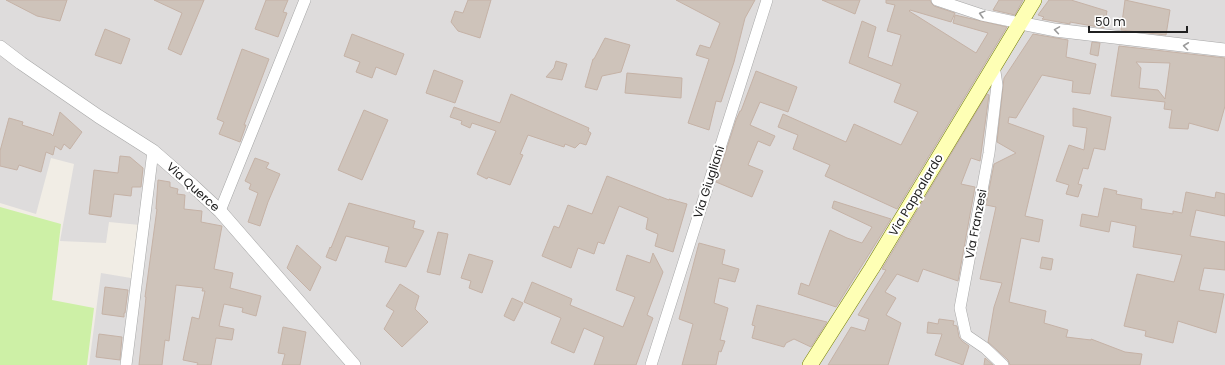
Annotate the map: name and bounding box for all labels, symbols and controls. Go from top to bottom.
scale bar [1089,8,1187,34]
one-way arrow [978,11,985,19]
text: 50 m [1095,13,1126,30]
one-way arrow [1054,26,1060,35]
one-way arrow [1183,42,1189,51]
street label: Via Giugliani [689,143,728,220]
street label: Via Pappalardo [884,150,947,239]
street label: Via Querce [163,158,224,215]
street label: Via Franzesi [960,187,991,260]

